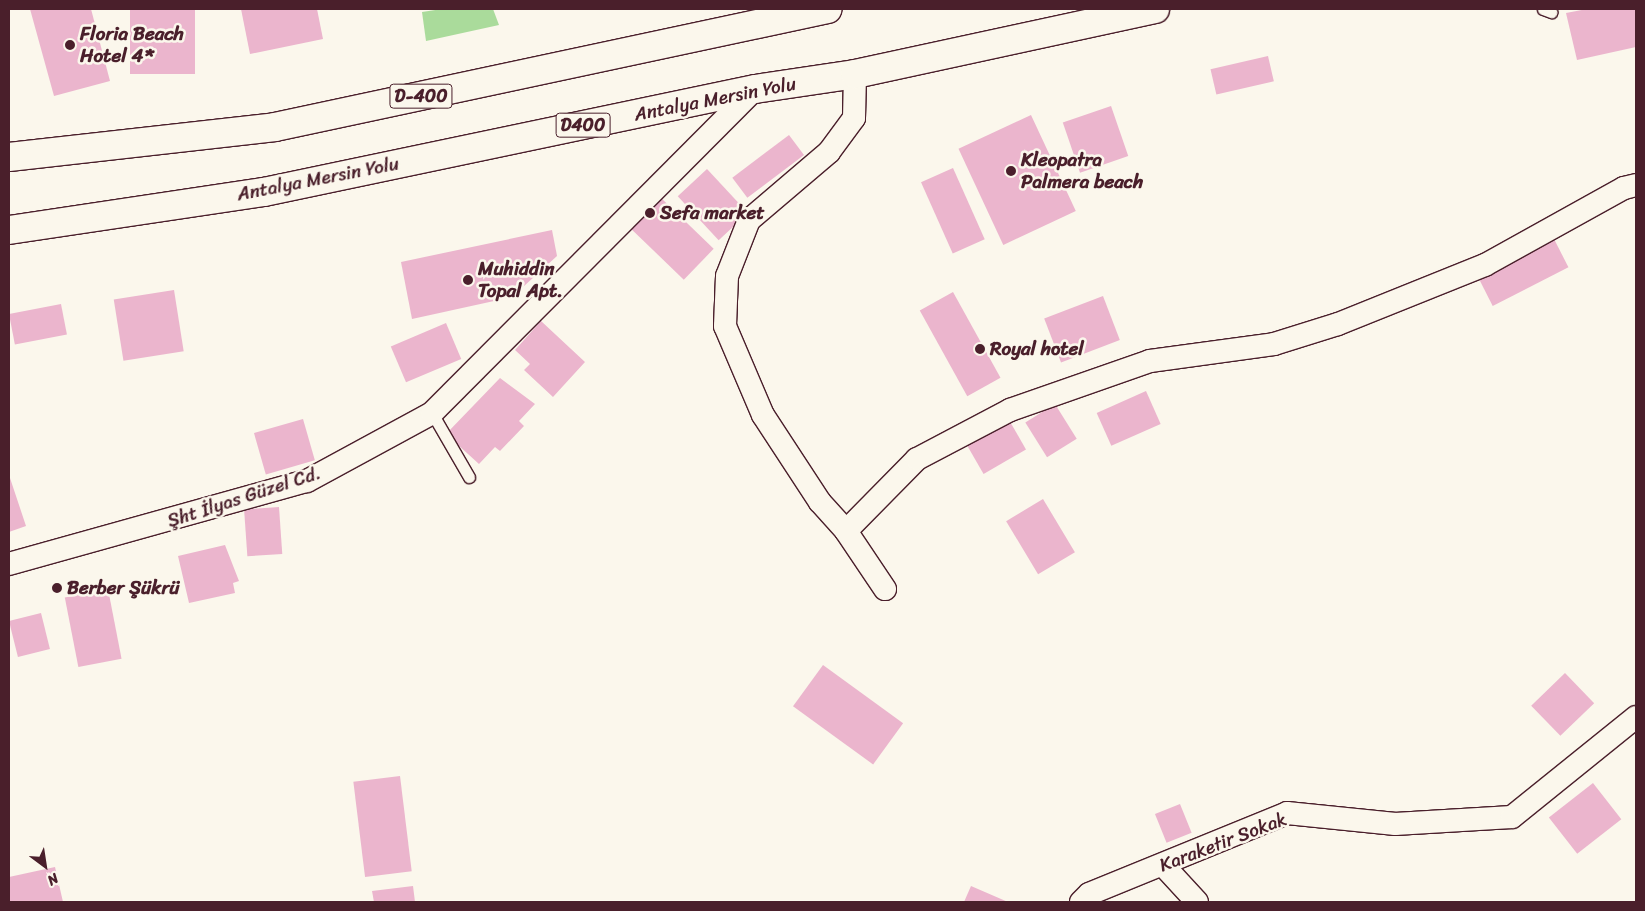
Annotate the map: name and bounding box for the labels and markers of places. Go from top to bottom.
place label: Floria Beach Hotel 4* [80,23,184,67]
marker: Floria Beach Hotel 4* [64,39,76,51]
place label: Kleopatra Palmera beach [1021,149,1143,193]
marker: Kleopatra Palmera beach [1005,165,1017,177]
place label: Sefa market [660,202,765,224]
marker: Sefa market [644,207,656,219]
place label: Muhiddin Topal Apt. [478,258,563,302]
marker: Muhiddin Topal Apt. [462,274,474,286]
place label: Royal hotel [990,338,1084,360]
marker: Royal hotel [974,343,986,355]
place label: Berber Şükrü [67,577,179,599]
marker: Berber Şükrü [51,582,63,594]

